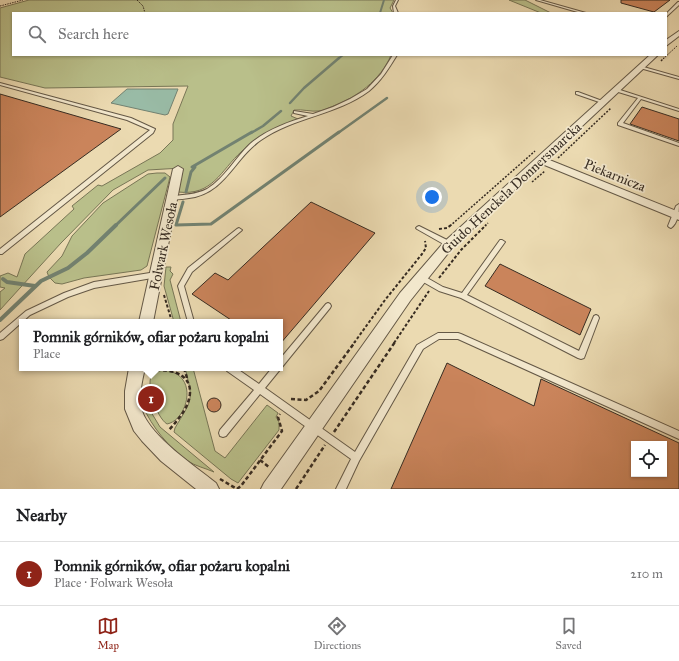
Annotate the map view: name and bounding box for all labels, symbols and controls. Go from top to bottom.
search box [12,12,667,56]
icon: search [26,23,48,45]
text: Search here [58,25,129,43]
street label: Guido Henckela Donnersmarcka [438,119,585,258]
street label: Piekarnicza [582,155,648,196]
your location [422,187,442,207]
street label: Folwark Wesoła [146,200,181,292]
popup [19,319,283,371]
text: Pomnik górników, ofiar pożaru kopalni [33,328,269,346]
text: Place [33,346,60,362]
pin: 1 [138,384,164,414]
map controls [631,441,667,477]
button: locate [631,441,667,477]
text: Nearby [16,505,67,526]
text: Pomnik górników, ofiar pożaru kopalni [54,557,290,575]
text: 1 [26,566,32,582]
text: 210 m [630,566,663,582]
text: Place · Folwark Wesoła [54,575,173,591]
tab: Map [97,615,119,652]
tab: Directions [314,615,361,652]
tab: Saved [556,615,582,652]

